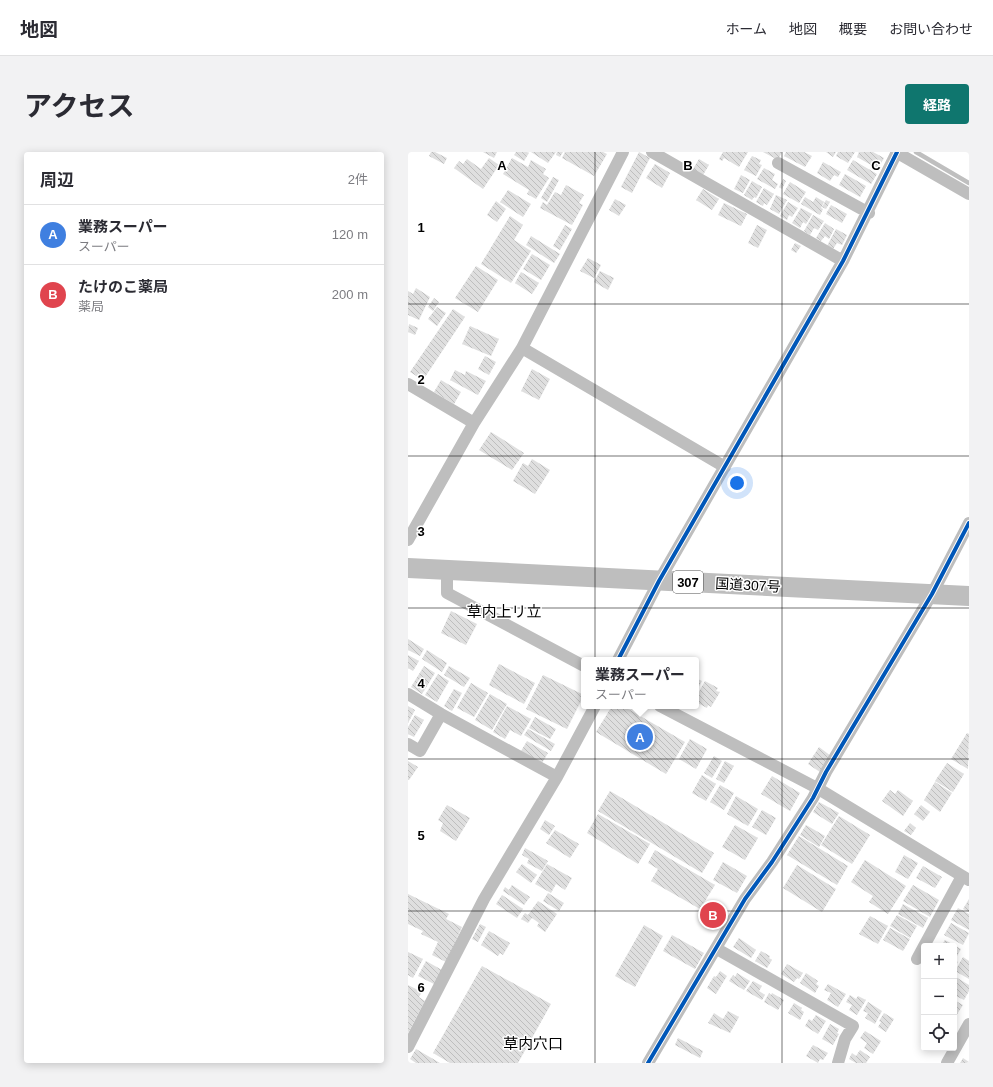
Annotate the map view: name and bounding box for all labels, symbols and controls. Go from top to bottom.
text: 地図 [20,19,58,40]
text: ホーム [725,21,767,37]
text: 地図 [789,21,817,37]
text: 概要 [839,21,867,37]
text: お問い合わせ [889,21,973,37]
button: 経路 [905,84,969,124]
text: アクセス [24,91,135,122]
text: A [497,158,507,173]
text: B [683,158,693,173]
text: C [871,158,881,173]
text: 周辺 [40,171,74,190]
text: 2件 [348,172,368,187]
text: 業務スーパー [78,218,168,235]
text: 1 [417,220,425,235]
text: A [48,227,58,242]
text: 120 m [332,227,368,242]
text: スーパー [78,239,130,254]
text: たけのこ薬局 [78,278,168,295]
text: B [48,287,58,302]
text: 200 m [332,287,368,302]
text: 薬局 [78,299,104,314]
text: 2 [417,372,425,387]
your location [727,473,747,493]
text: 3 [417,524,425,539]
road number: 307 [673,571,703,593]
street label: 国道307号 [715,575,781,595]
district label: 草内上リ立 [466,603,542,620]
popup [581,657,699,709]
text: 業務スーパー [595,666,685,683]
text: 4 [417,676,425,691]
text: スーパー [595,687,647,702]
pin: A [627,722,653,752]
text: 5 [417,828,425,843]
pin: B [700,900,726,930]
map controls [921,943,957,1051]
button: + [921,943,957,979]
button: − [921,979,957,1015]
text: 6 [417,980,425,995]
button: locate [921,1015,957,1051]
district label: 草内穴口 [503,1035,563,1052]

